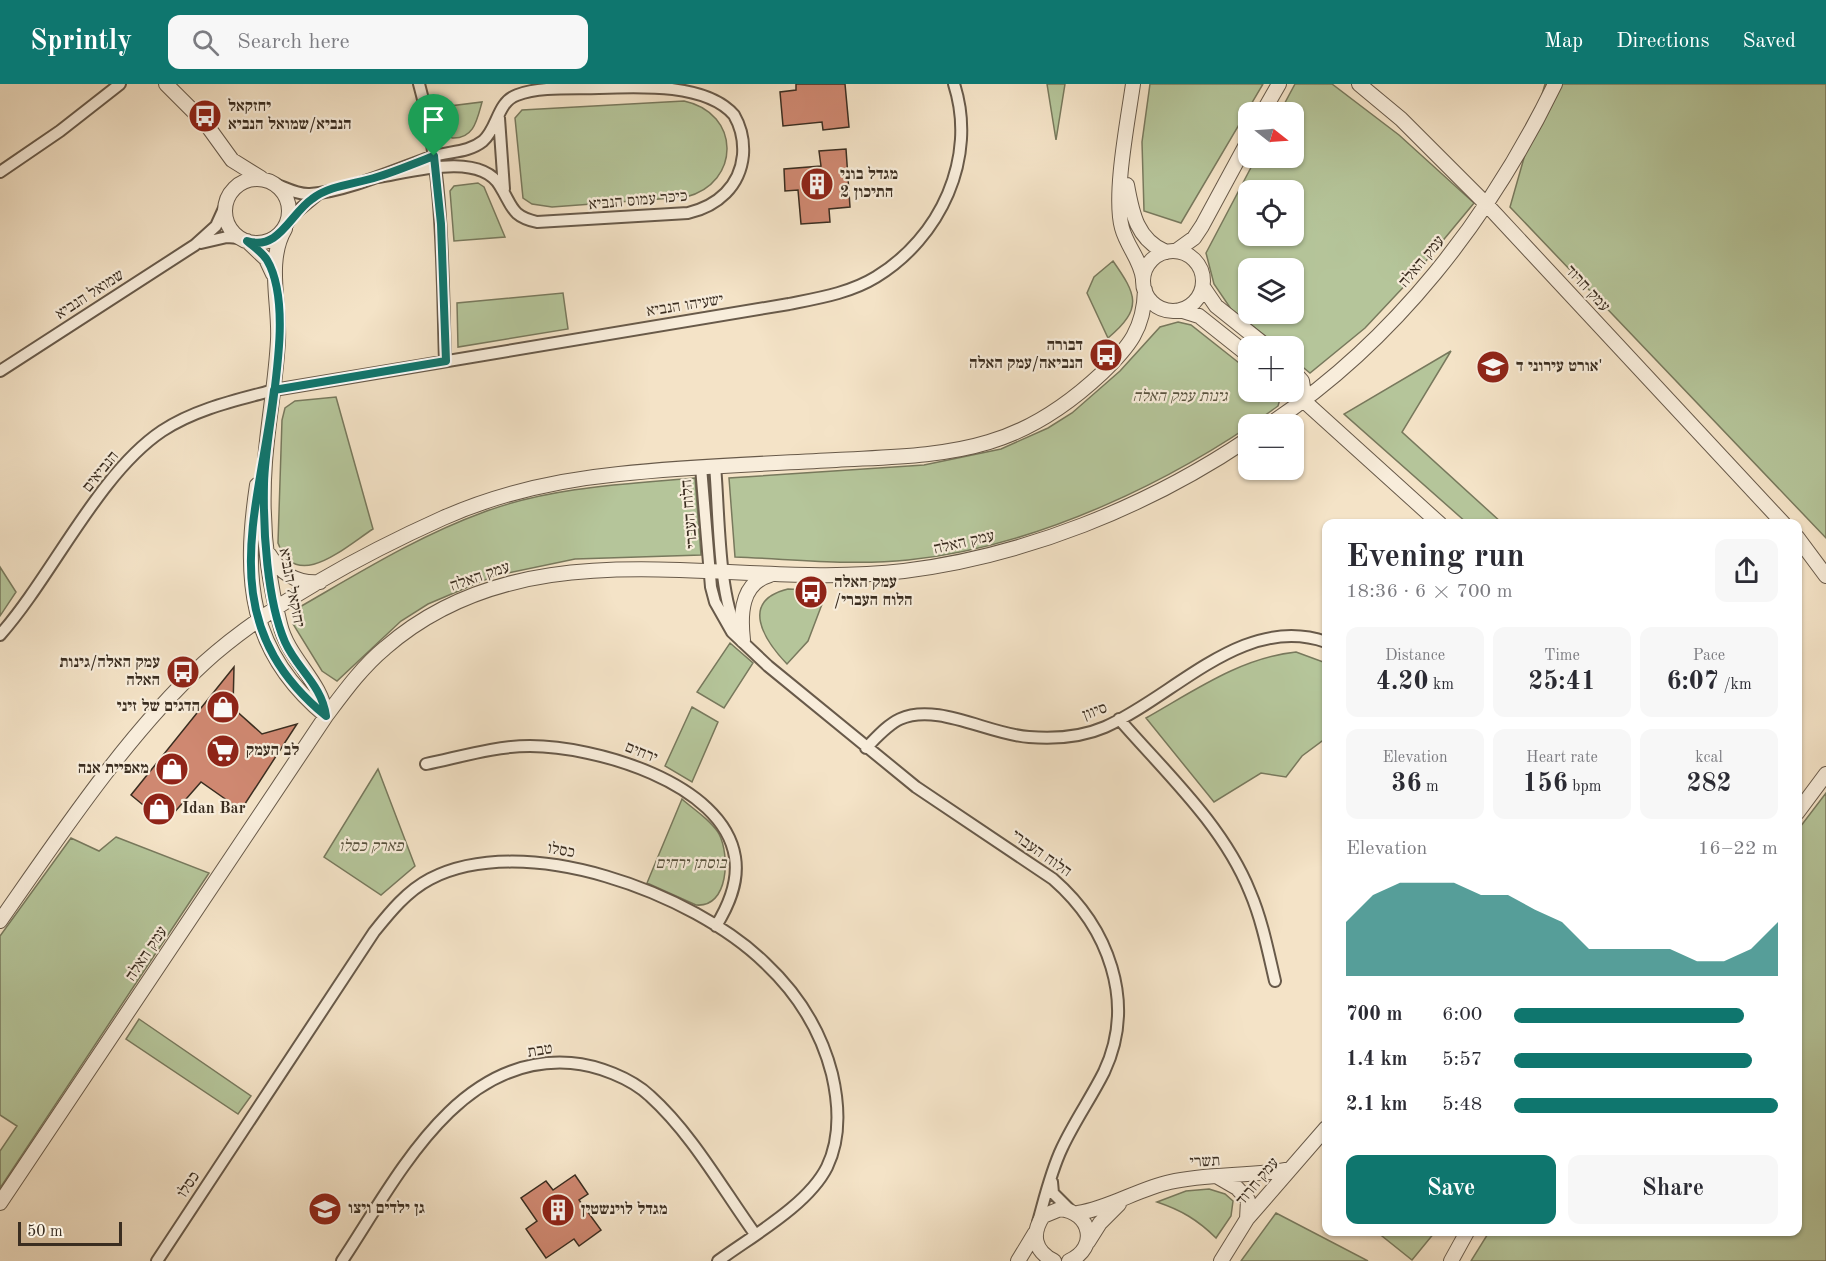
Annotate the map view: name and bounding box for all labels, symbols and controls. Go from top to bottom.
search box [168,15,588,69]
icon: search [189,26,222,59]
text: Sprintly [30,28,132,56]
text: Search here [237,31,350,53]
text: Map [1544,31,1583,52]
text: Directions [1616,31,1710,52]
text: Saved [1743,31,1796,52]
pin [408,94,459,156]
bus stop icon: יחזקאל הנביא/שמואל הנביא [187,98,223,134]
place label: יחזקאל הנביא/שמואל הנביא [228,98,352,133]
north arrow [1238,102,1304,168]
map controls [1238,102,1304,480]
icon: arrive [417,103,450,136]
building icon: מגדל בוני התיכון 2 [799,166,835,202]
place label: מגדל בוני התיכון 2 [840,166,898,201]
button: locate [1238,180,1304,246]
street label: כיכר עמוס הנביא [588,189,688,213]
street label: עמק האלה [1394,232,1448,291]
button: layers [1238,258,1304,324]
street label: עמק חרוד [1562,263,1612,315]
street label: שמואל הנביא [52,265,127,323]
street label: ישעיהו הנביא [645,292,725,320]
button: + [1238,336,1304,402]
bus stop icon: דבורה הנביאה/עמק האלה [1088,337,1124,373]
place label: דבורה הנביאה/עמק האלה [969,338,1083,372]
school or university icon: אורט עירוני ד' [1475,349,1511,385]
place label: אורט עירוני ד' [1516,359,1602,375]
park label: גינות עמק האלה [1133,388,1229,405]
button: − [1238,414,1304,480]
street label: הנביאים [80,449,122,495]
street label: הלוח העברי [677,479,701,550]
street label: עמק האלה [932,526,996,558]
button: share [1715,539,1778,602]
text: Evening run [1346,541,1525,574]
street label: יחזקאל הנביא [275,547,308,629]
street label: עמק האלה [447,557,512,595]
bus stop icon: עמק האלה /הלוח העברי [793,574,829,610]
place label: עמק האלה /הלוח העברי [834,574,913,609]
text: 18:36 · 6 × 700 m [1346,582,1513,602]
text: Distance [1385,648,1445,664]
text: Time [1544,648,1580,664]
text: Pace [1693,648,1725,664]
place label: עמק האלה/גינות האלה [59,654,160,689]
bus stop icon: עמק האלה/גינות האלה [165,654,201,690]
text: 4.20 [1376,669,1429,695]
text: 25:41 [1528,669,1596,695]
text: 6:07 [1666,669,1719,695]
text: km [1429,677,1454,693]
text: /km [1719,677,1752,693]
shop icon: הדגים של זיני [205,689,241,725]
place label: הדגים של זיני [117,698,200,715]
street label: סיוון [1081,700,1109,724]
supermarket icon: לב העמק [205,733,241,769]
street label: ירחים [623,739,659,767]
place label: לב העמק [246,742,299,759]
text: Elevation [1382,750,1448,766]
text: Heart rate [1526,750,1598,766]
text: kcal [1695,750,1723,766]
shop icon: מאפיית אנה [154,751,190,787]
place label: מאפיית אנה [78,761,149,777]
text: 36 [1391,771,1421,797]
text: 156 [1523,771,1568,797]
text: 282 [1686,771,1732,797]
text: m [1421,779,1439,795]
text: bpm [1568,779,1601,795]
shop icon: Idan Bar [141,791,177,827]
place label: Idan Bar [182,801,246,817]
street label: הלוח העברי [1008,826,1075,881]
park label: פארק כסלו [339,838,404,855]
street label: כסלו [546,839,576,861]
text: Elevation [1346,839,1427,859]
text: 16–22 m [1698,839,1778,859]
park label: בוסתן ירחים [656,856,728,872]
street label: עמק האלה [121,922,171,984]
text: 700 m [1346,1005,1402,1025]
text: 6:00 [1442,1005,1482,1025]
street label: טבת [526,1041,554,1061]
text: 1.4 km [1346,1050,1408,1070]
text: 5:57 [1442,1050,1482,1070]
text: 2.1 km [1346,1095,1408,1115]
text: 5:48 [1442,1095,1482,1115]
street label: תשרי [1189,1153,1221,1171]
street label: עמק חרוד [1234,1155,1283,1209]
button: Save [1346,1155,1556,1224]
button: Share [1568,1155,1778,1224]
street label: כסלו [173,1168,203,1201]
school or university icon: גן ילדים ויצו [307,1191,343,1227]
building icon: מגדל לוינשטין [540,1192,576,1228]
place label: גן ילדים ויצו [348,1200,425,1217]
place label: מגדל לוינשטין [581,1201,668,1218]
scale bar [18,1219,122,1246]
text: 50 m [27,1224,63,1240]

